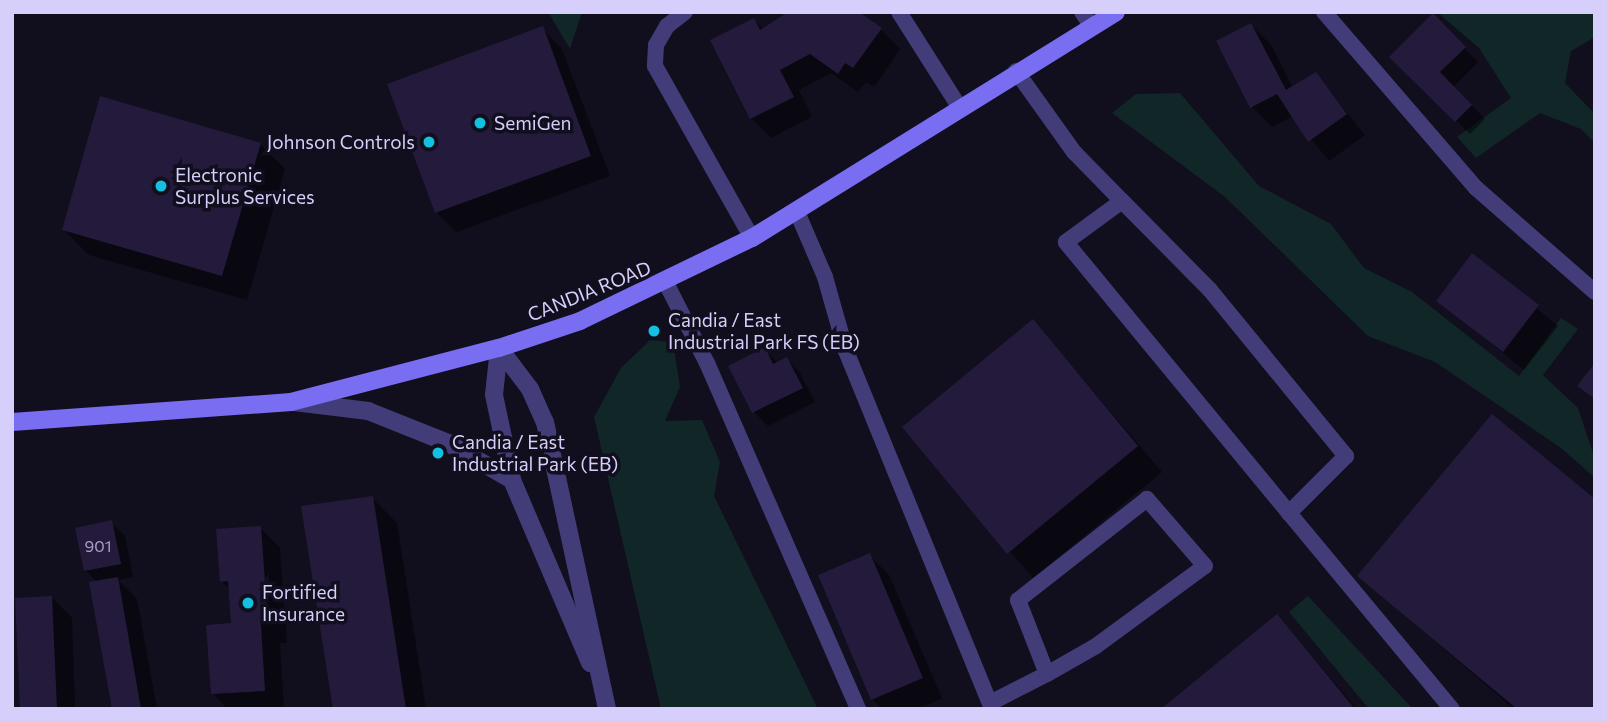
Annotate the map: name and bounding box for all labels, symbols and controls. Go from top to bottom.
place label: SemiGen [494,112,571,134]
marker: SemiGen [472,115,488,131]
place label: Johnson Controls [267,131,415,153]
marker: Johnson Controls [421,134,437,150]
place label: Electronic Surplus Services [175,164,315,208]
marker: Electronic Surplus Services [153,178,169,194]
street label: CANDIA ROAD [524,256,654,326]
place label: Candia / East Industrial Park FS (EB) [668,309,860,353]
marker: Candia / East Industrial Park FS (EB) [646,323,662,339]
place label: Candia / East Industrial Park (EB) [452,431,618,475]
marker: Candia / East Industrial Park (EB) [430,445,446,461]
house number: 901 [85,536,111,556]
place label: Fortified Insurance [262,581,345,625]
marker: Fortified Insurance [240,595,256,611]

